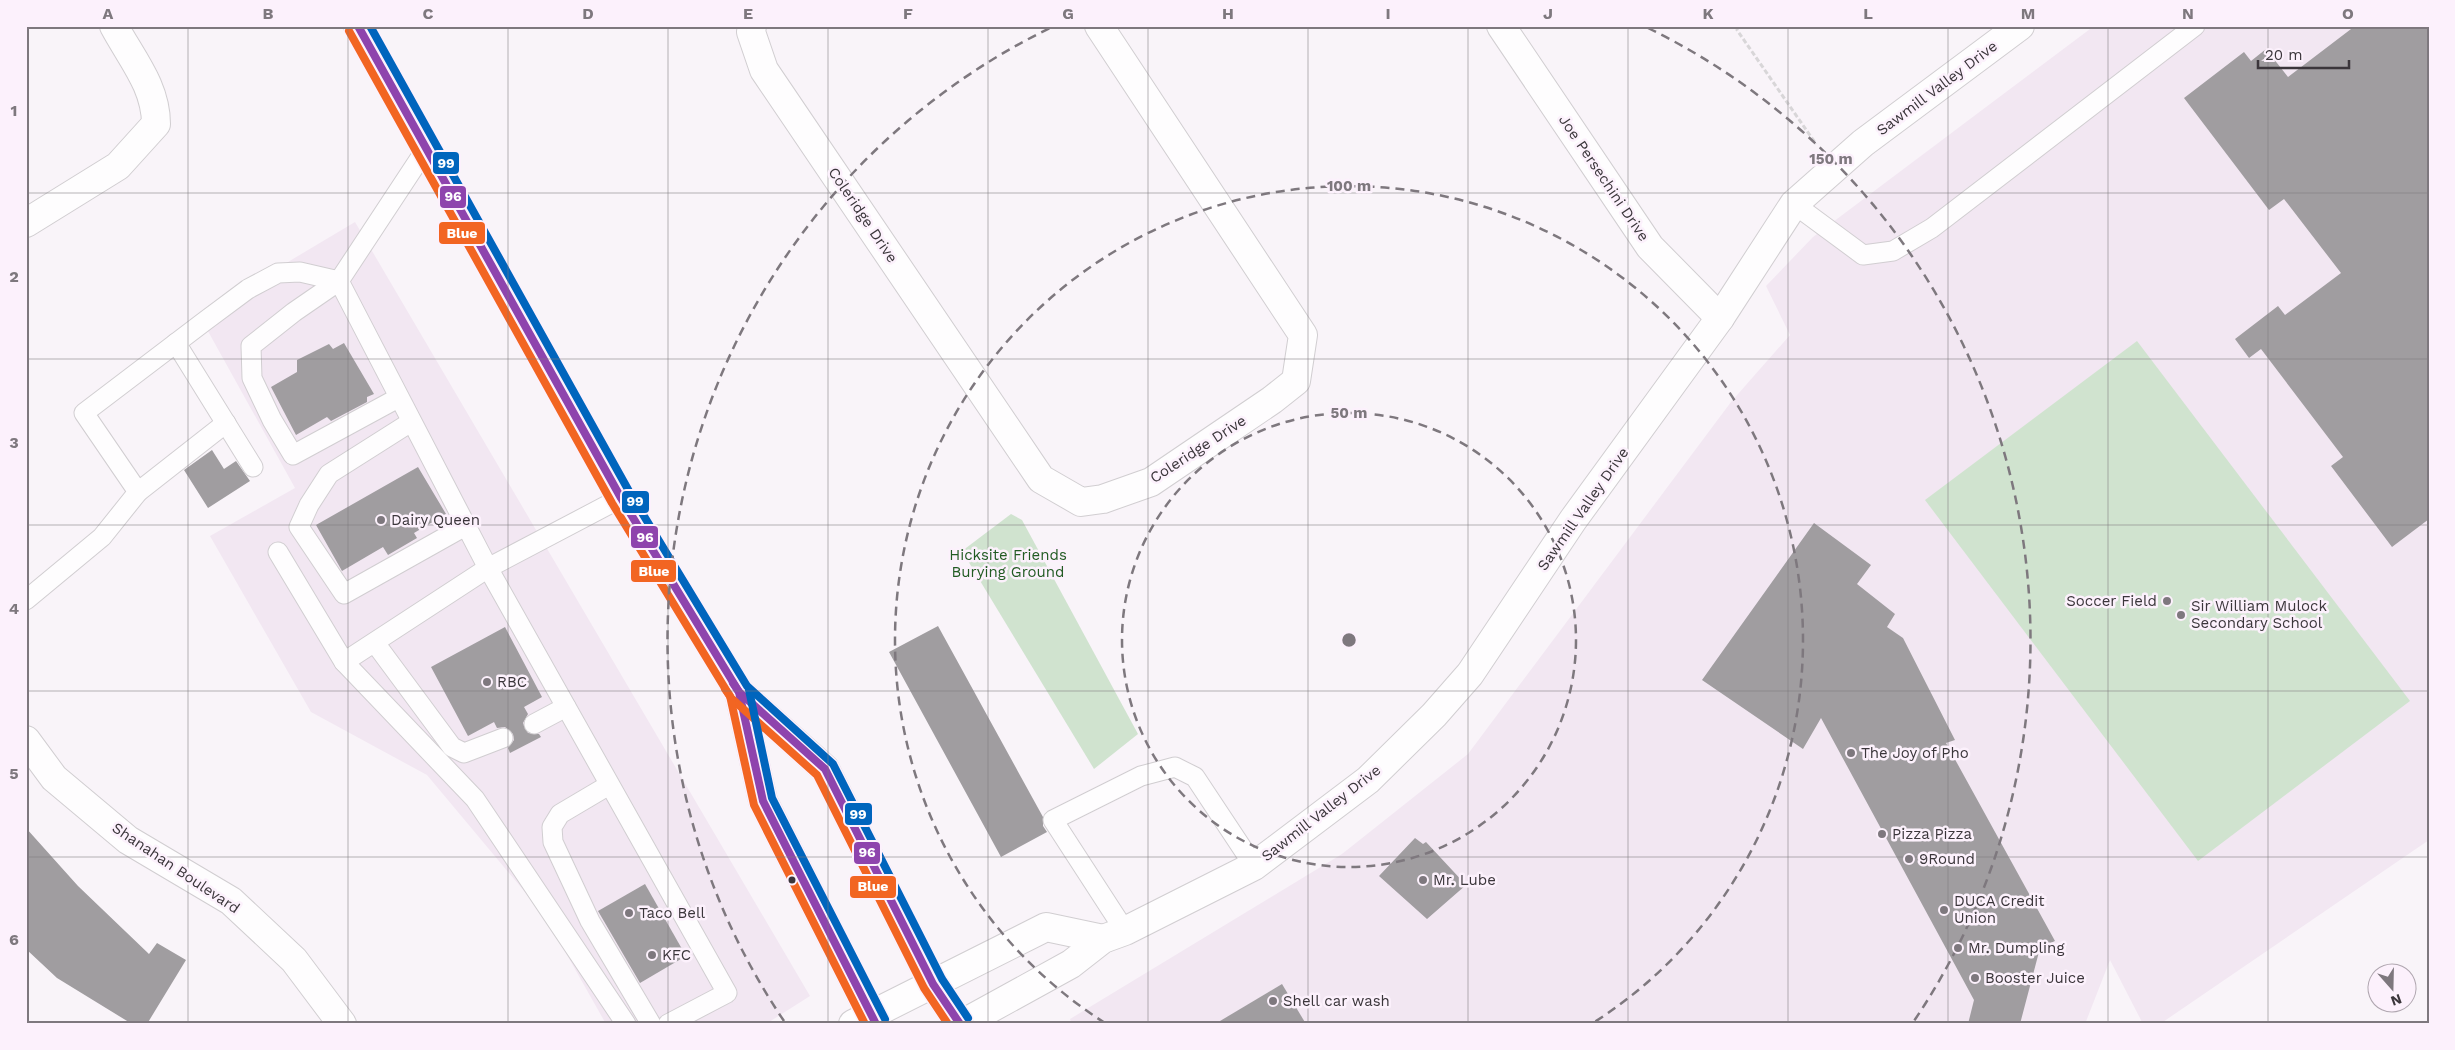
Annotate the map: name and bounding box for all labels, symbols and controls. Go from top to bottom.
text: A [103,4,114,23]
text: B [263,4,274,23]
text: C [423,4,434,23]
text: D [582,4,594,23]
text: E [743,4,753,23]
text: F [903,4,913,23]
text: G [1062,4,1074,23]
text: H [1222,4,1234,23]
text: I [1385,4,1391,23]
text: J [1543,4,1553,23]
text: K [1702,4,1714,23]
text: L [1863,4,1873,23]
text: M [2021,4,2035,23]
text: N [2182,4,2194,23]
text: O [2342,4,2354,23]
street label: Sawmill Valley Drive [1873,37,2001,139]
scale bar [2258,38,2349,70]
text: 20 m [2265,46,2303,64]
text: 1 [11,101,17,120]
street label: Joe Persechini Drive [1555,111,1653,245]
text: 150 m [1809,150,1853,168]
line badge: 99 [432,151,460,175]
text: 99 [437,155,455,171]
street label: Coleridge Drive [824,164,902,266]
text: 100 m [1327,177,1371,195]
line badge: 96 [439,185,467,209]
text: 96 [444,188,462,204]
line badge: Blue [438,221,486,245]
text: Blue [447,225,477,241]
text: 2 [9,267,19,286]
text: 50 m [1331,404,1367,422]
street label: Coleridge Drive [1147,411,1249,487]
text: 3 [9,433,19,452]
street label: Sawmill Valley Drive [1534,444,1632,574]
line badge: 99 [621,490,650,514]
text: 99 [626,493,644,509]
place label: Dairy Queen [391,511,480,529]
marker: Dairy Queen [375,514,387,526]
line badge: 96 [630,525,659,549]
text: 96 [636,529,654,545]
park label: Hicksite Friends Burying Ground [949,546,1067,581]
line badge: Blue [630,559,677,583]
text: Blue [639,563,669,579]
place label: Soccer Field [2066,592,2157,610]
marker: Soccer Field [2161,595,2173,607]
place label: Sir William Mulock Secondary School [2191,597,2327,632]
text: 4 [9,599,19,618]
marker: Sir William Mulock Secondary School [2175,609,2187,621]
centre of rings [1340,631,1358,649]
place label: RBC [497,673,527,691]
marker: RBC [481,676,493,688]
place label: The Joy of Pho [1861,744,1969,762]
marker: The Joy of Pho [1845,747,1857,759]
street label: Sawmill Valley Drive [1258,761,1384,865]
text: 5 [9,764,19,783]
line badge: 99 [844,802,873,826]
text: 99 [849,806,867,822]
street label: Shanahan Boulevard [109,819,243,917]
place label: Pizza Pizza [1892,825,1973,843]
marker: Pizza Pizza [1876,828,1888,840]
line badge: 96 [853,841,881,865]
text: 96 [858,844,876,860]
place label: 9Round [1919,850,1975,868]
marker: 9Round [1903,853,1915,865]
place label: Mr. Lube [1433,871,1496,889]
marker: Mr. Lube [1417,874,1429,886]
unlabelled marker [787,875,797,885]
line badge: Blue [849,875,897,899]
text: Blue [858,878,888,894]
place label: DUCA Credit Union [1954,892,2045,927]
place label: Taco Bell [639,904,706,922]
marker: DUCA Credit Union [1938,904,1950,916]
marker: Taco Bell [623,907,635,919]
text: 6 [9,930,19,949]
place label: Mr. Dumpling [1968,939,2064,957]
marker: Mr. Dumpling [1952,942,1964,954]
place label: KFC [662,946,691,964]
marker: KFC [646,949,658,961]
north arrow [2368,962,2418,1012]
place label: Booster Juice [1985,969,2085,987]
marker: Booster Juice [1969,972,1981,984]
text: N [2389,991,2404,1010]
place label: Shell car wash [1283,992,1390,1010]
marker: Shell car wash [1267,995,1279,1007]

